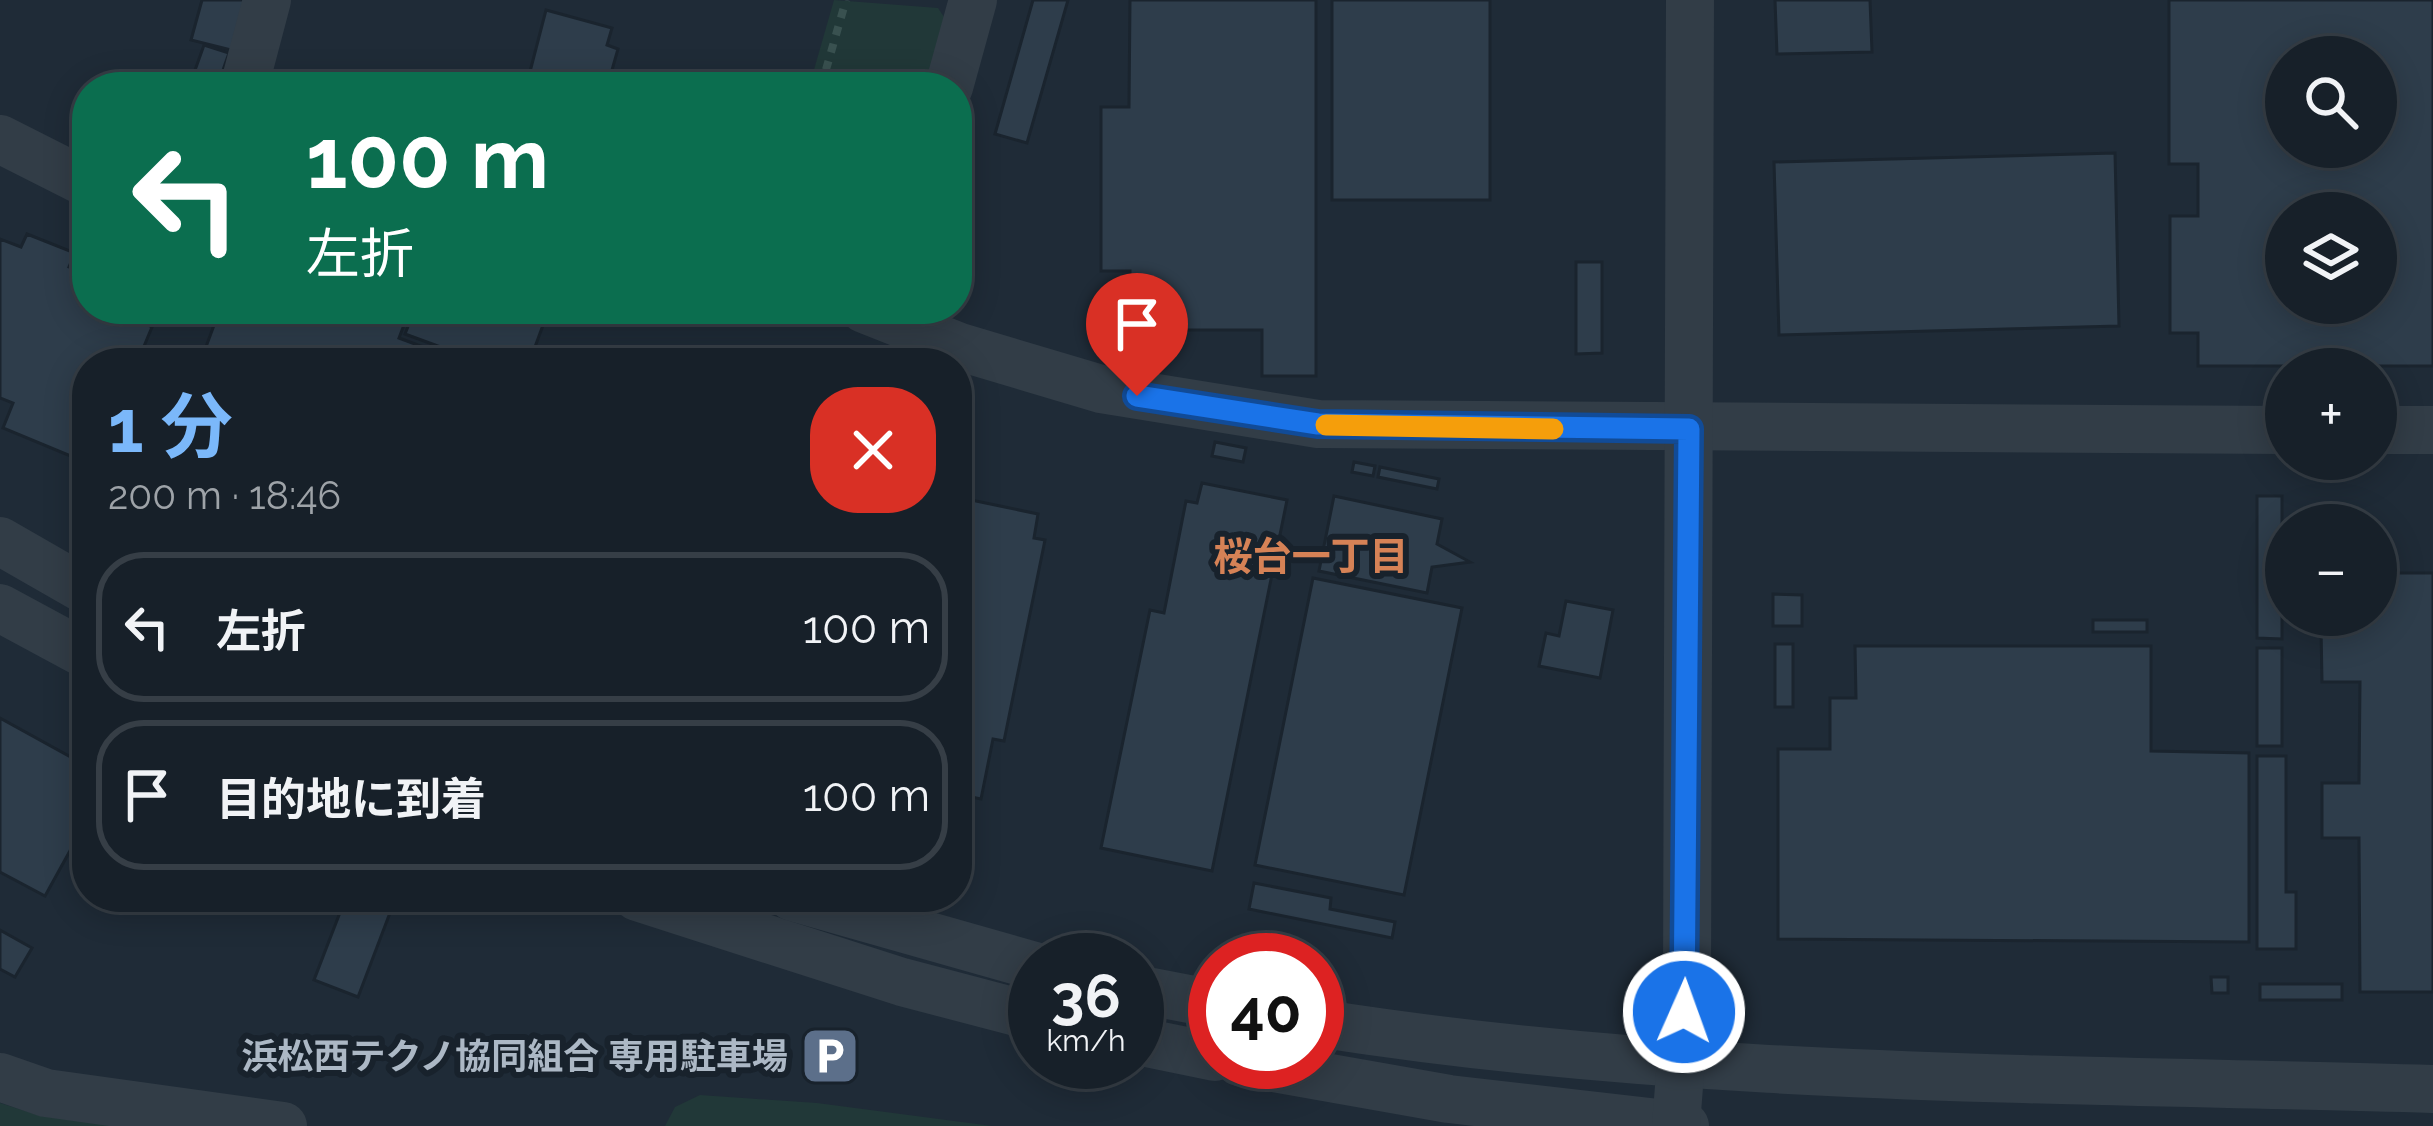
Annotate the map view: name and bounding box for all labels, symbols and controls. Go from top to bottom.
map controls [2265,36,2397,636]
button: search [2265,36,2397,168]
text: 100 m [306,109,549,208]
icon: left [108,120,264,276]
button: layers [2265,192,2397,324]
text: 左折 [306,222,414,286]
pin [1086,273,1188,396]
icon: arrive [1104,291,1170,357]
button: + [2265,348,2397,480]
text: 1 分 [108,384,233,469]
button: close [810,387,936,513]
text: 200 m · 18:46 [108,472,341,518]
button: − [2265,504,2397,636]
district label: 桜台一丁目 [1213,533,1409,579]
icon: left [114,594,180,660]
text: 100 m [803,601,930,654]
text: 左折 [216,605,306,658]
icon: arrive [114,762,180,828]
text: 100 m [803,769,930,822]
text: 目的地に到着 [216,773,486,826]
speed limit sign: 40 [1188,933,1344,1089]
position arrow [1621,949,1747,1075]
text: 36 [1051,961,1121,1031]
text: km/h [1046,1023,1126,1058]
parking icon: 浜松西テクノ協同組合 専用駐車場 [799,1025,861,1087]
place label: 浜松西テクノ協同組合 専用駐車場 [242,1035,788,1077]

